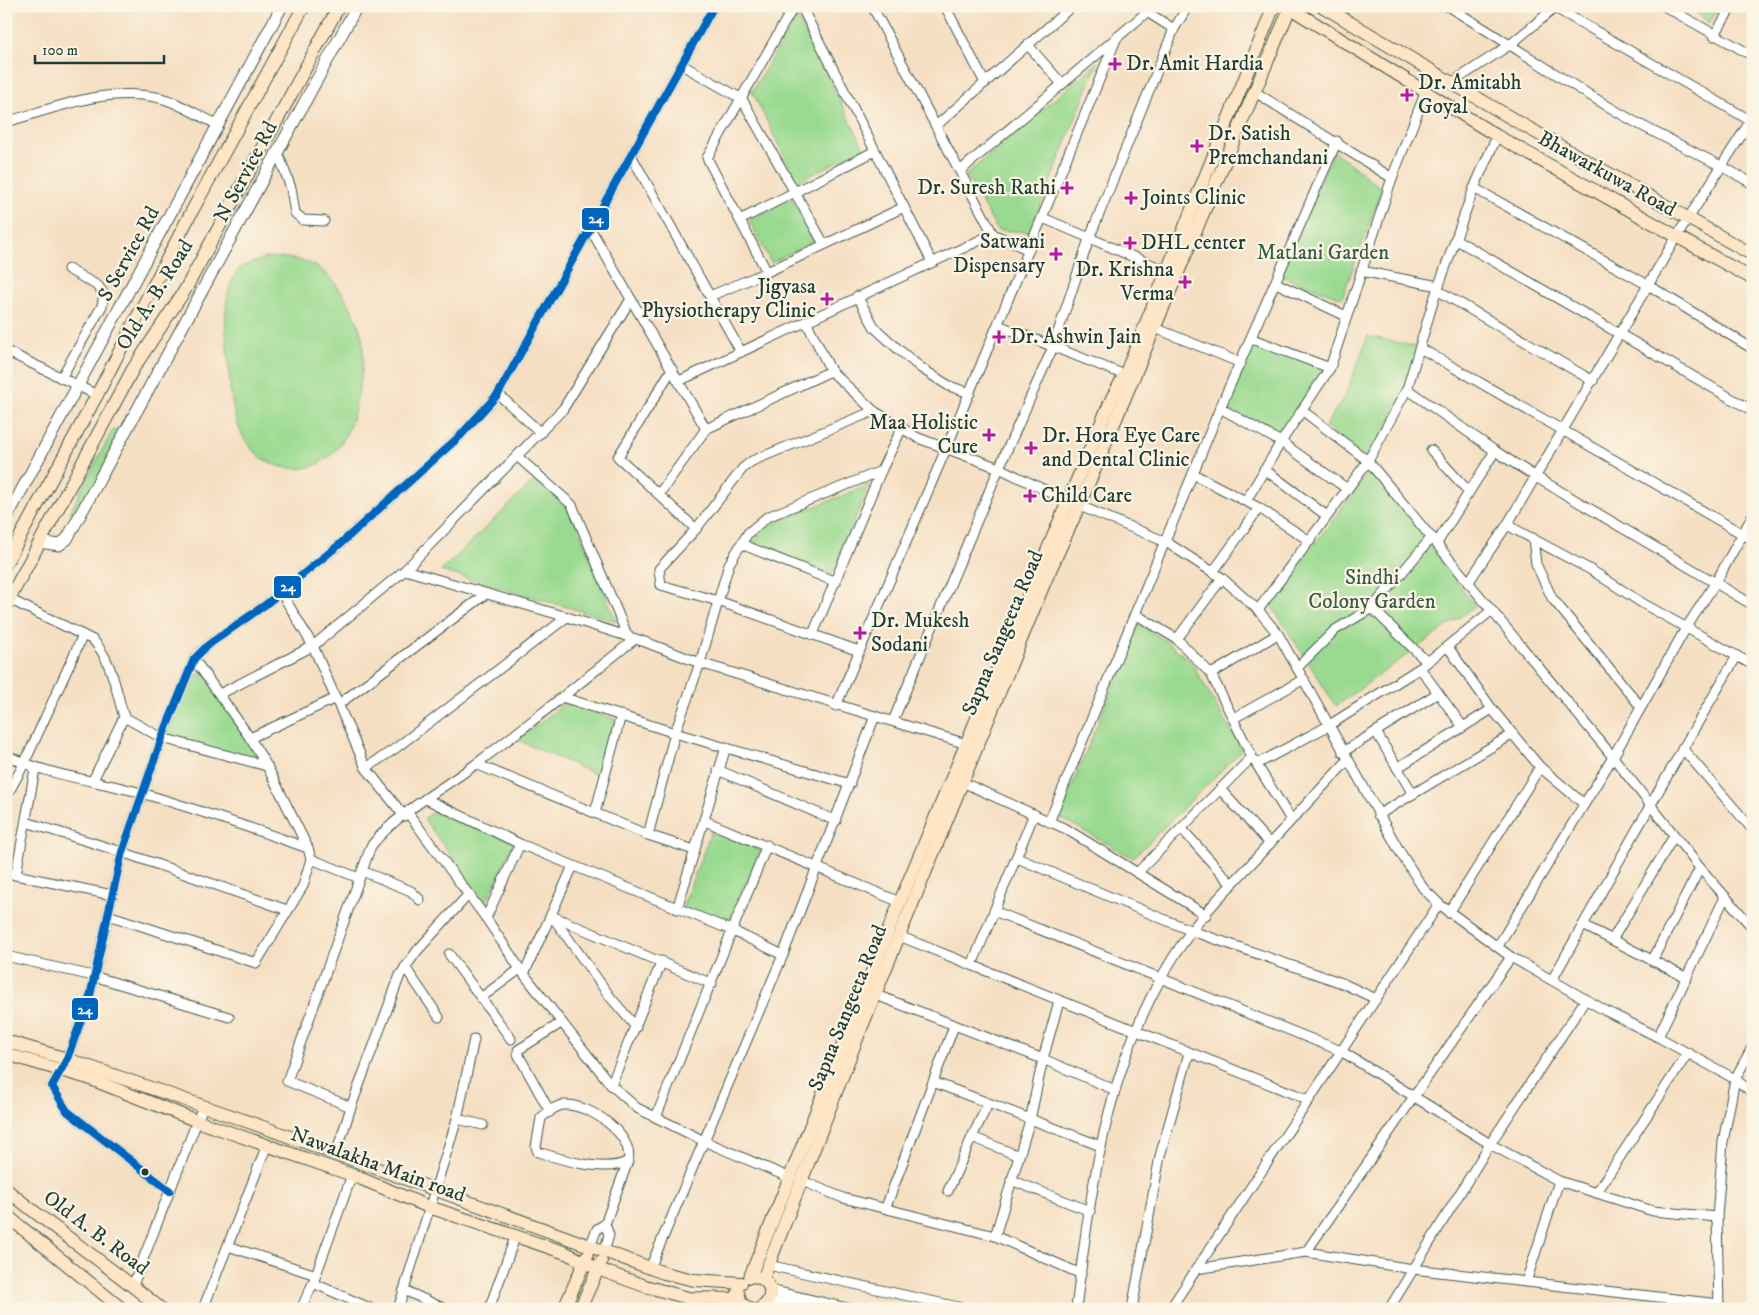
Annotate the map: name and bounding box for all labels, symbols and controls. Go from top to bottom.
scale bar [35,32,164,64]
text: 100 m [42,41,78,60]
place label: Dr. Amit Hardia [1126,51,1264,77]
marker: Dr. Amit Hardia [1108,57,1122,71]
place label: Dr. Amitabh Goyal [1418,70,1522,120]
marker: Dr. Amitabh Goyal [1400,88,1414,102]
street label: N Service Rd [208,116,284,227]
place label: Dr. Satish Premchandani [1208,121,1328,171]
street label: Bhawarkuwa Road [1533,125,1681,223]
marker: Dr. Satish Premchandani [1190,139,1204,153]
place label: Dr. Suresh Rathi [917,175,1056,201]
marker: Dr. Suresh Rathi [1060,181,1074,195]
place label: Joints Clinic [1140,185,1246,211]
marker: Joints Clinic [1124,191,1138,205]
street label: S Service Rd [92,201,166,306]
line badge: 24 [581,207,610,231]
text: 24 [589,210,604,228]
place label: Satwani Dispensary [953,229,1046,279]
place label: DHL center [1141,230,1246,256]
street label: Old A. B. Road [111,234,200,355]
marker: DHL center [1123,236,1137,250]
park label: Matlani Garden [1257,240,1389,266]
marker: Satwani Dispensary [1049,247,1063,261]
place label: Dr. Krishna Verma [1075,257,1174,307]
place label: Jigyasa Physiotherapy Clinic [641,274,816,324]
marker: Dr. Krishna Verma [1178,275,1192,289]
marker: Jigyasa Physiotherapy Clinic [820,292,834,306]
place label: Dr. Ashwin Jain [1010,324,1141,350]
marker: Dr. Ashwin Jain [992,330,1006,344]
place label: Maa Holistic Cure [869,410,978,460]
place label: Dr. Hora Eye Care and Dental Clinic [1042,423,1201,473]
marker: Maa Holistic Cure [982,428,996,442]
marker: Dr. Hora Eye Care and Dental Clinic [1024,441,1038,455]
place label: Child Care [1041,483,1132,509]
marker: Child Care [1023,489,1037,503]
street label: Sapna Sangeeta Road [956,546,1050,720]
park label: Sindhi Colony Garden [1308,565,1436,615]
line badge: 24 [273,575,302,599]
text: 24 [281,578,296,596]
place label: Dr. Mukesh Sodani [871,608,970,658]
marker: Dr. Mukesh Sodani [853,626,867,640]
street label: Sapna Sangeeta Road [803,921,893,1095]
line badge: 24 [71,997,99,1021]
text: 24 [78,1001,93,1019]
street label: Nawalakha Main road [287,1121,470,1209]
unlabelled marker [140,1167,150,1177]
street label: Old A. B. Road [38,1185,154,1281]

